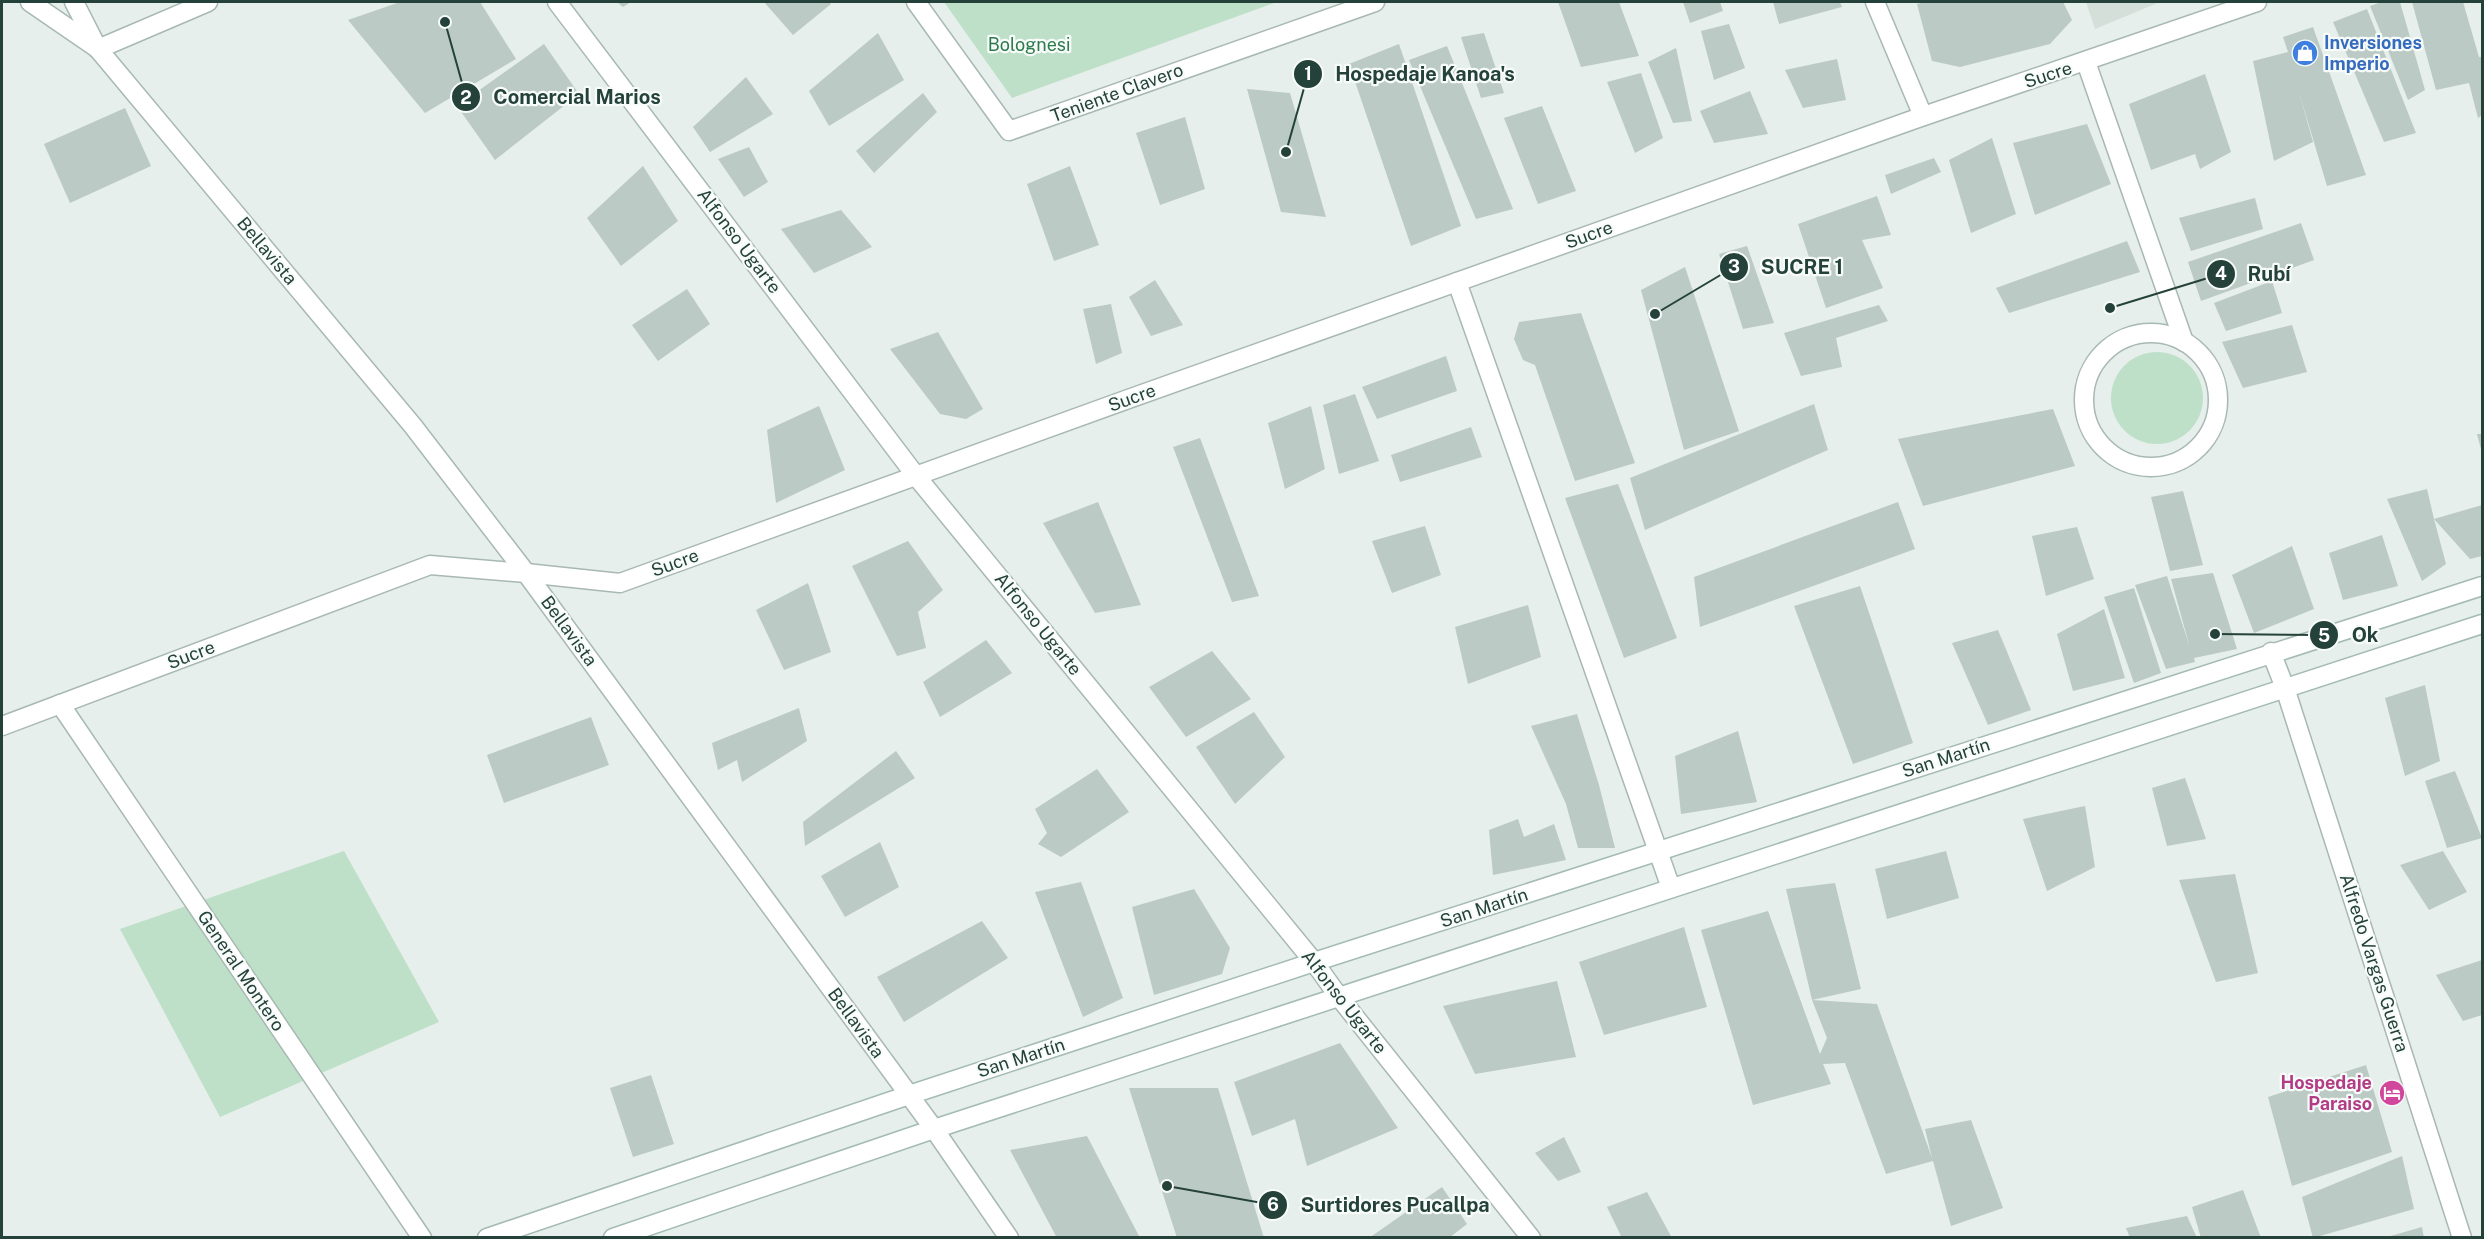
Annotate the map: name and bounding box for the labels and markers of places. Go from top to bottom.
place label: Inversiones Imperio [2324,32,2422,74]
shop icon: Inversiones Imperio [2290,38,2320,68]
callout: Hospedaje Kanoa's [1293,55,1527,93]
callout: Comercial Marios [451,78,673,116]
callout: SUCRE 1 [1719,248,1856,286]
callout: Rubí [2206,255,2303,293]
callout: Ok [2309,616,2390,654]
place label: Hospedaje Paraiso [2281,1072,2372,1114]
hotel icon: Hospedaje Paraiso [2377,1078,2407,1108]
callout: Surtidores Pucallpa [1258,1186,1502,1224]

